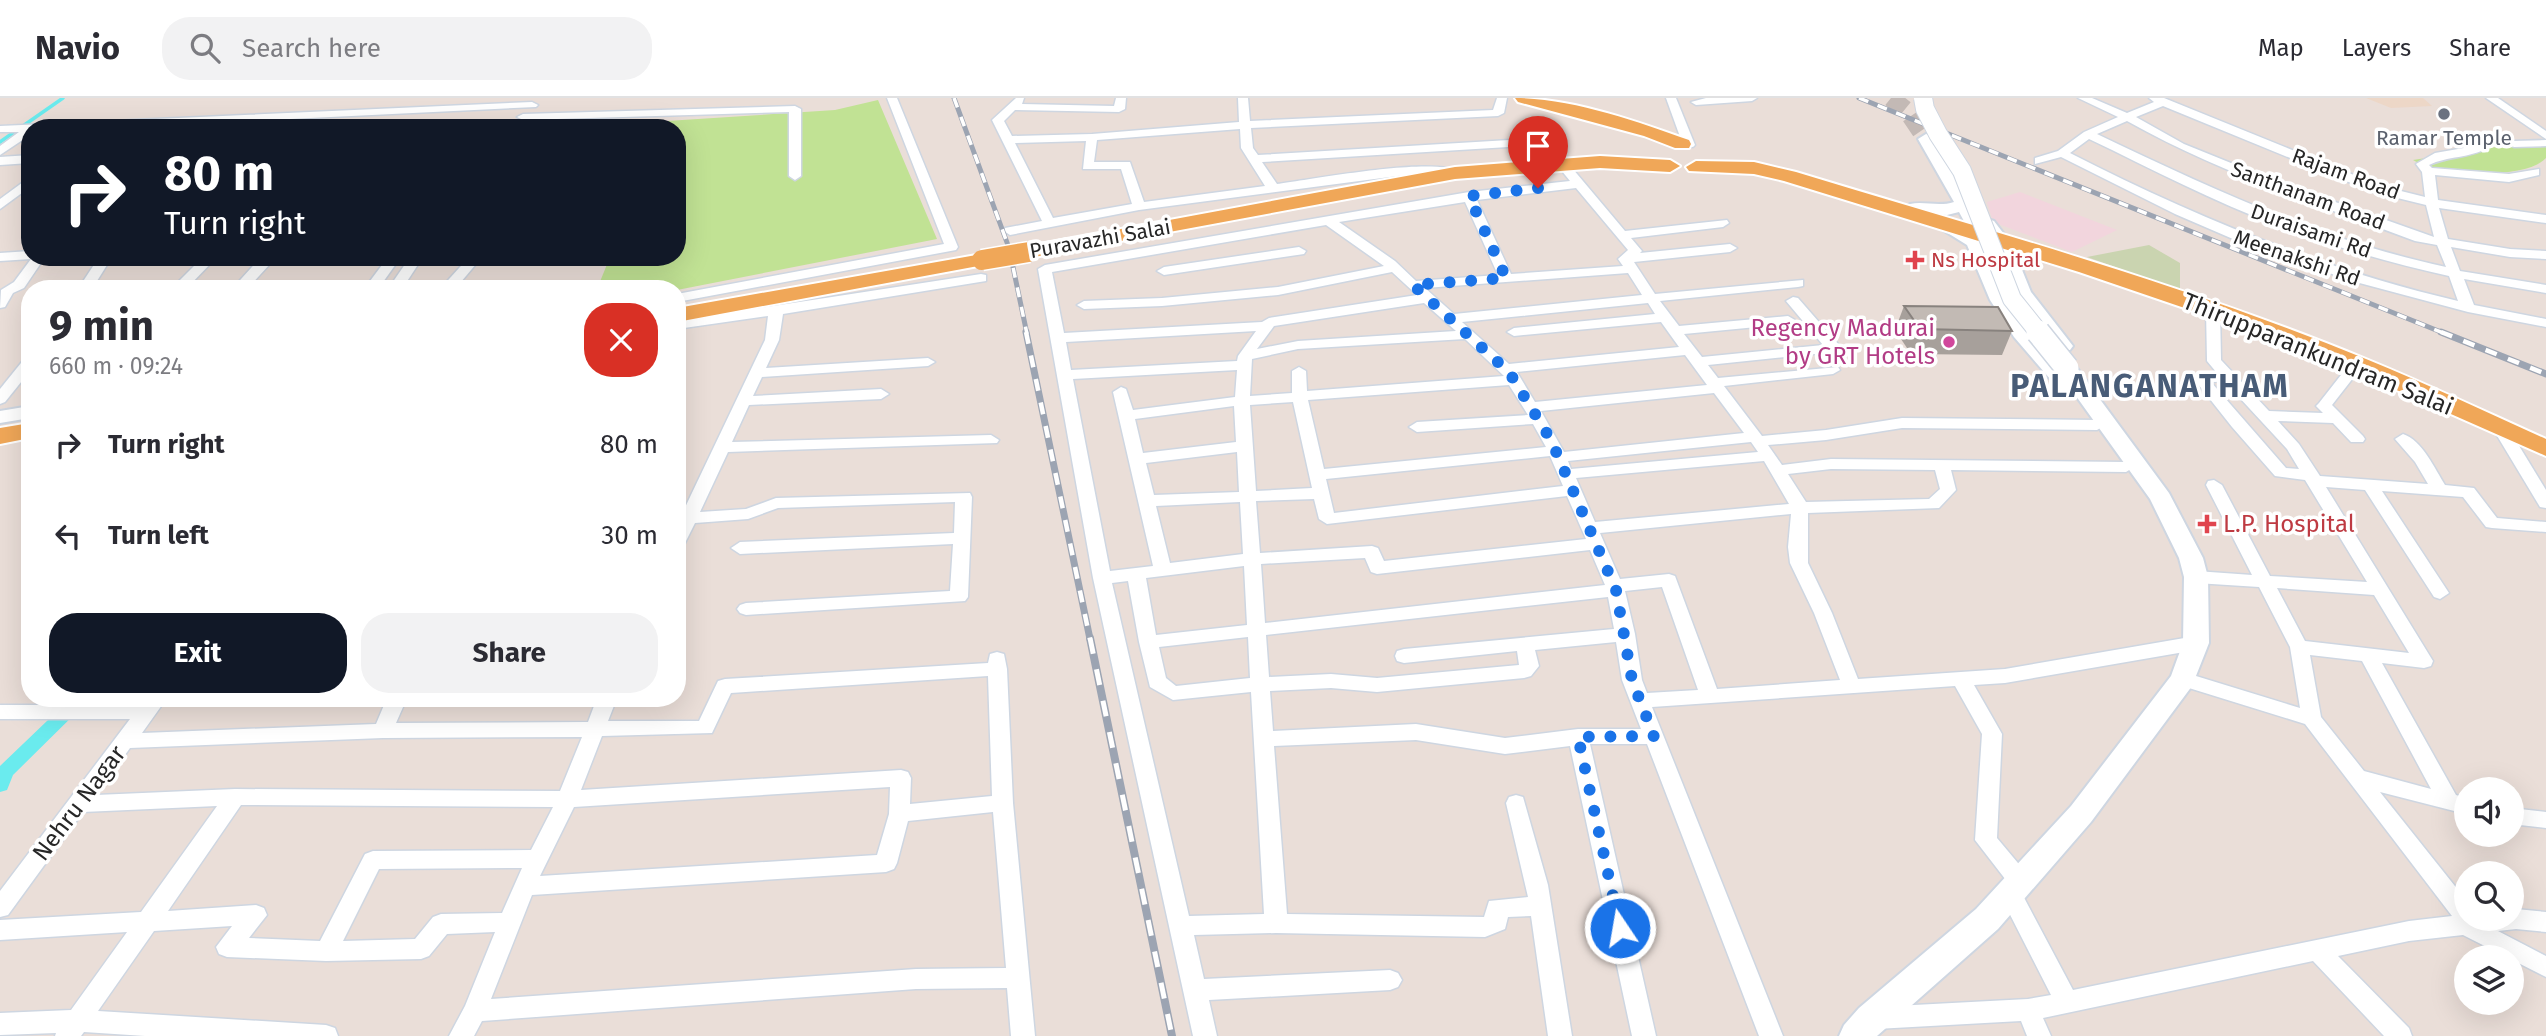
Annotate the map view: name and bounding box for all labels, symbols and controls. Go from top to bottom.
search box [162,17,652,80]
text: Navio [35,28,120,68]
icon: search [186,29,224,67]
text: Search here [242,33,381,64]
text: Map [2258,34,2304,62]
text: Layers [2342,34,2411,62]
text: Share [2449,34,2511,62]
marker: Ramar Temple [2436,106,2452,122]
pin [1508,116,1568,188]
place label: Ramar Temple [2376,125,2512,151]
icon: arrive [1519,127,1557,165]
street label: Rajam Road [2288,142,2404,206]
text: 80 m [164,144,274,203]
icon: right [49,147,140,238]
street label: Santhanam Road [2227,156,2389,236]
street label: Duraisami Rd [2247,198,2375,264]
text: Turn right [164,204,306,242]
street label: Puravazhi Salai [1027,214,1173,264]
street label: Meenakshi Rd [2230,224,2364,292]
place label: Ns Hospital [1931,247,2040,273]
marker: Ns Hospital [1905,250,1925,270]
street label: Thirupparankundram Salai [2179,287,2457,421]
text: 9 min [49,301,154,351]
button: close [584,303,658,377]
place label: Regency Madurai by GRT Hotels [1751,314,1935,370]
marker: Regency Madurai by GRT Hotels [1941,334,1957,350]
text: 660 m · 09:24 [49,352,183,380]
district label: PALANGANATHAM [2010,367,2290,405]
icon: right [49,426,87,464]
text: Turn right [108,429,225,460]
text: 80 m [600,429,658,460]
place label: L.P. Hospital [2223,510,2355,538]
marker: L.P. Hospital [2197,514,2217,534]
icon: left [49,517,87,555]
text: Turn left [108,520,209,551]
text: 30 m [601,520,658,551]
button: Exit [49,613,347,693]
button: Share [361,613,658,693]
street label: Nehru Nagar [27,739,132,866]
map controls [2454,777,2524,1015]
button: sound [2454,777,2524,847]
button: search [2454,861,2524,931]
position arrow [1583,891,1657,965]
button: layers [2454,945,2524,1015]

